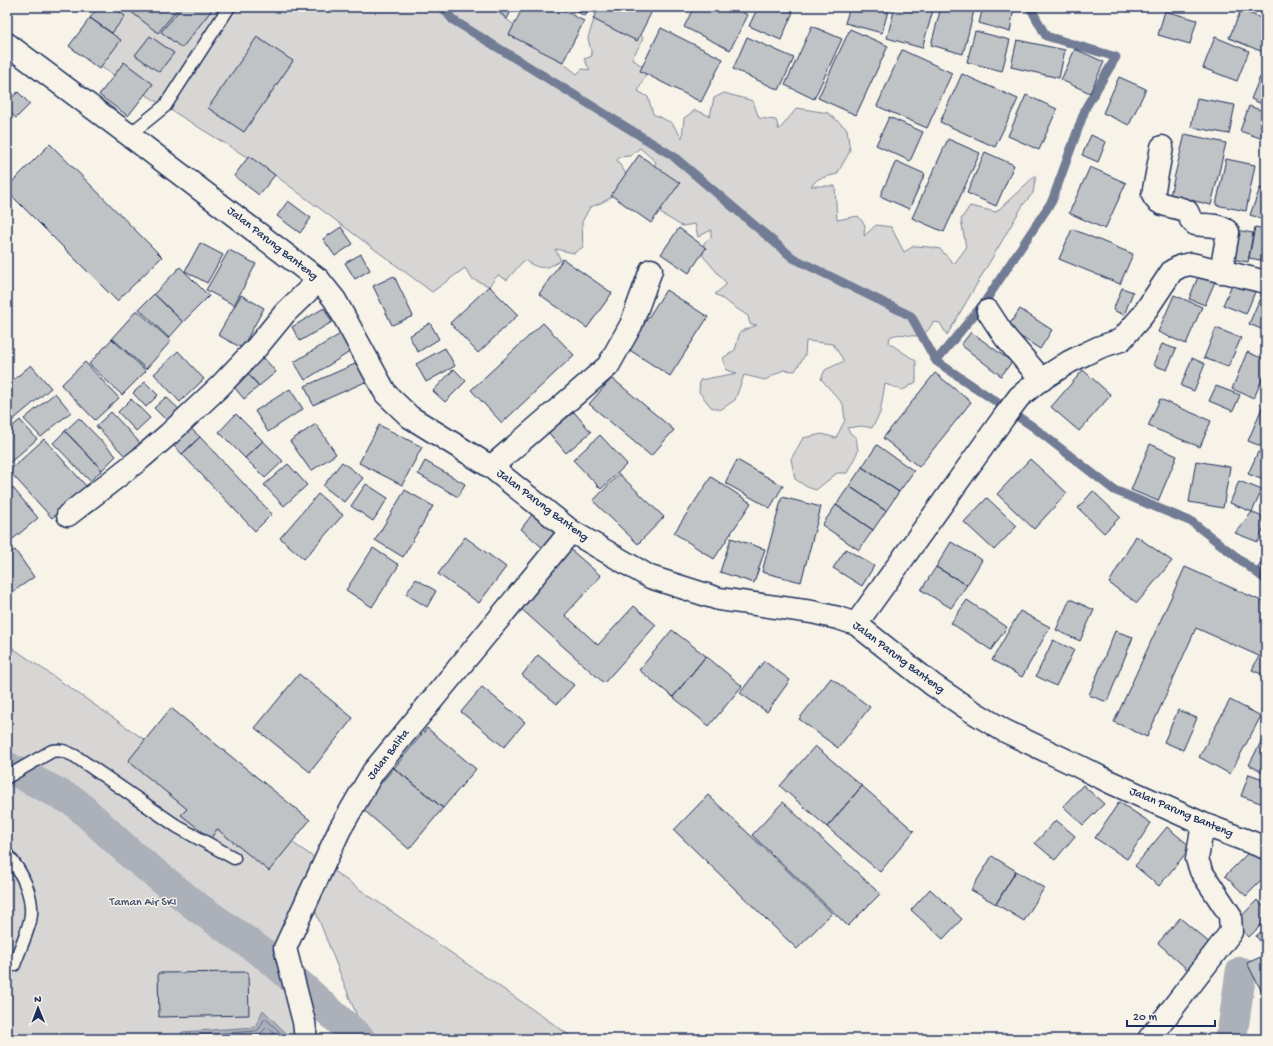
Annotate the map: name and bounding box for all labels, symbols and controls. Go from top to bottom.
street label: Jalan Parung Banteng [224,204,320,284]
street label: Jalan Parung Banteng [493,467,591,545]
street label: Jalan Parung Banteng [849,619,947,697]
street label: Jalan Balita [365,727,413,783]
street label: Jalan Parung Banteng [1127,785,1235,841]
park label: Taman Air SKI [109,896,177,910]
north arrow [18,988,58,1028]
text: N [34,994,42,1006]
scale bar [1127,1002,1215,1028]
text: 20 m [1133,1011,1158,1025]

